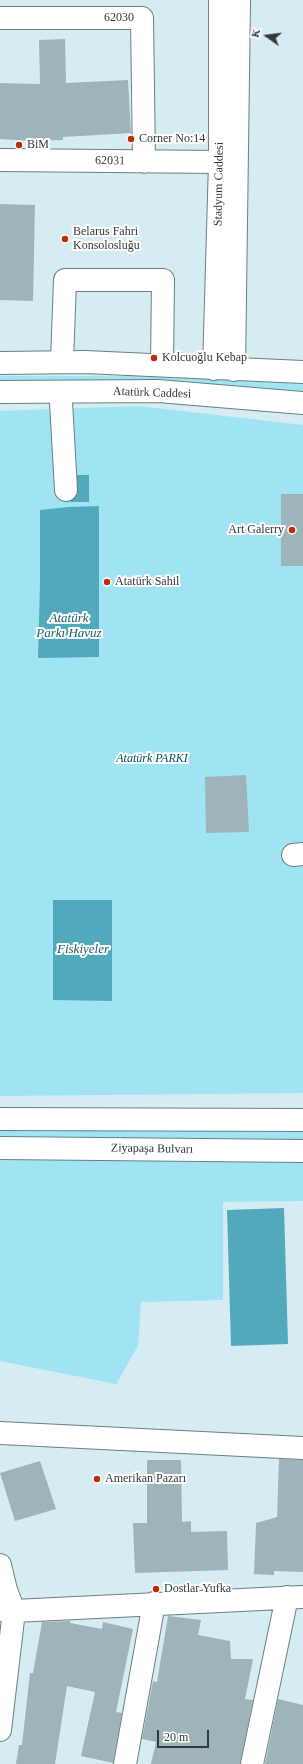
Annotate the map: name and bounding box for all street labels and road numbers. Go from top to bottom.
street label: 62030 [104,11,134,25]
street label: Stadyum Caddesi [211,142,227,226]
street label: 62031 [95,154,125,168]
street label: Atatürk Caddesi [113,384,191,402]
street label: Ziyapaşa Bulvarı [111,1141,193,1157]

